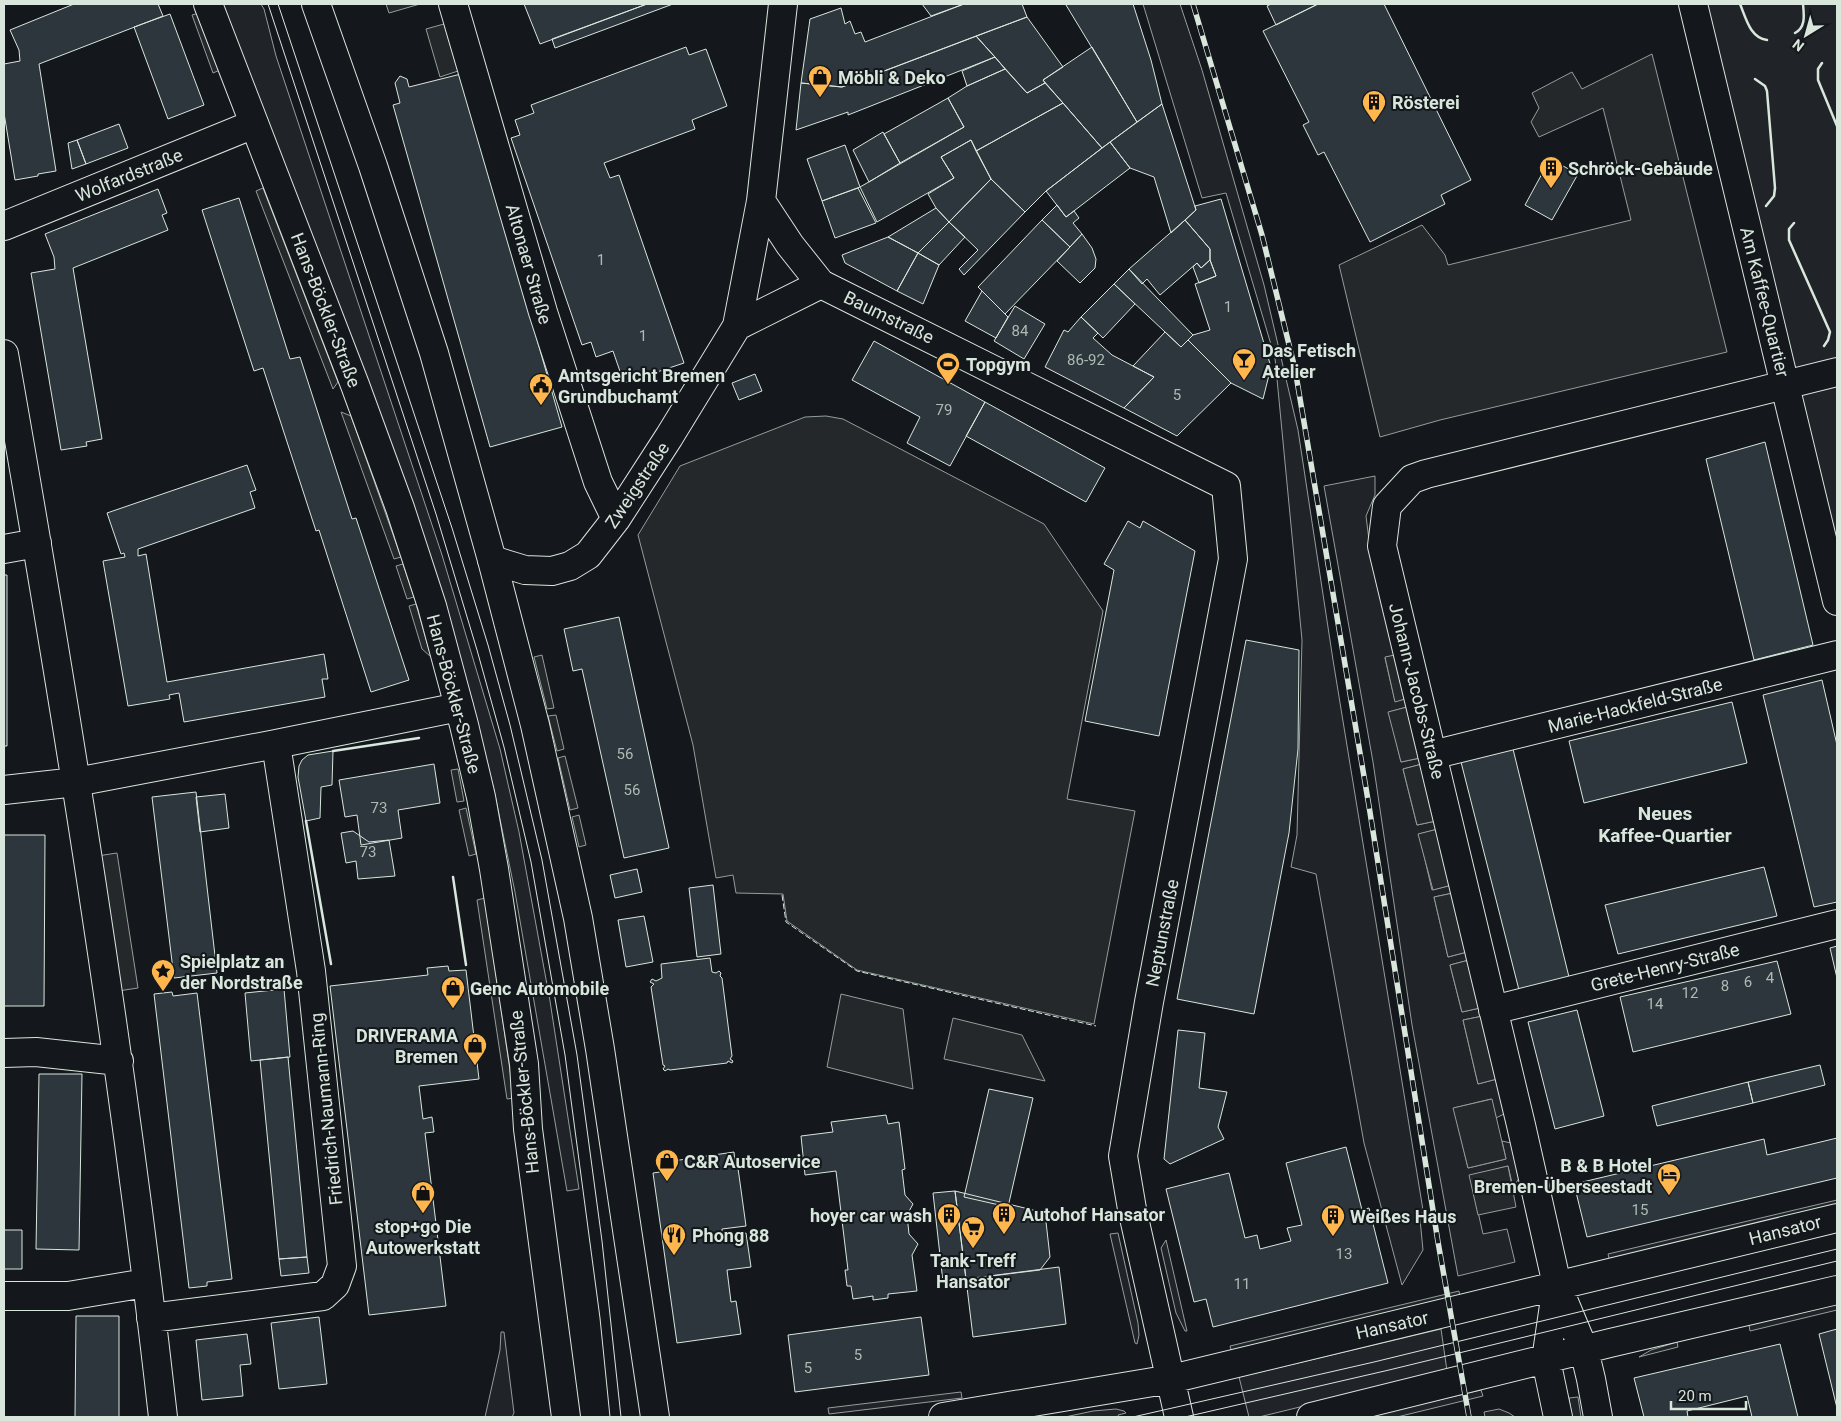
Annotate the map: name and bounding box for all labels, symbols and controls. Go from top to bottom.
north arrow [1781,10,1831,60]
text: N [1789,36,1807,55]
shop icon: Möbli & Deko [807,64,833,98]
place label: Möbli & Deko [838,67,946,88]
building icon: Rösterei [1361,89,1387,123]
place label: Rösterei [1392,92,1460,113]
street label: Wolfardstraße [72,144,186,206]
building icon: Schröck-Gebäude [1538,155,1564,189]
place label: Schröck-Gebäude [1568,158,1713,179]
street label: Altonaer Straße [502,201,556,327]
street label: Am Kaffee-Quartier [1736,225,1794,379]
street label: Hans-Böckler-Straße [287,230,365,390]
house number: 1 [597,251,605,269]
street label: Baumstraße [840,286,938,348]
house number: 1 [1224,298,1232,316]
house number: 84 [1012,322,1029,340]
house number: 1 [639,327,647,345]
place label: Das Fetisch Atelier [1262,340,1356,382]
bar icon: Das Fetisch Atelier [1231,347,1257,381]
sports icon: Topgym [935,351,961,385]
house number: 86-92 [1067,351,1105,369]
place label: Topgym [966,354,1031,375]
place label: Amtsgericht Bremen Grundbuchamt [558,365,725,407]
public building icon: Amtsgericht Bremen Grundbuchamt [528,372,554,406]
house number: 5 [1173,386,1181,404]
house number: 79 [936,401,952,419]
street label: Zweigstraße [601,438,673,532]
street label: Johann-Jacobs-Straße [1385,601,1449,781]
street label: Hans-Böckler-Straße [423,612,485,776]
street label: Marie-Hackfeld-Straße [1546,673,1724,737]
house number: 56 [617,745,633,763]
house number: 56 [624,781,640,799]
house number: 73 [371,799,387,817]
district label: Neues Kaffee-Quartier [1598,802,1732,847]
house number: 73 [360,843,376,861]
street label: Neptunstraße [1141,877,1183,989]
street label: Grete-Henry-Straße [1588,938,1742,996]
place label: Spielplatz an der Nordstraße [180,951,303,993]
place icon: Spielplatz an der Nordstraße [150,958,176,992]
house number: 4 [1766,969,1775,987]
house number: 6 [1744,973,1752,991]
shop icon: Genc Automobile [440,975,466,1009]
house number: 8 [1721,977,1729,995]
place label: Genc Automobile [470,978,609,999]
house number: 12 [1682,984,1698,1002]
house number: 14 [1647,995,1664,1013]
street label: Hans-Böckler-Straße [505,1009,543,1175]
street label: Friedrich-Naumann-Ring [305,1012,347,1206]
place label: DRIVERAMA Bremen [356,1025,459,1067]
shop icon: DRIVERAMA Bremen [462,1032,488,1066]
shop icon: C&R Autoservice [654,1148,680,1182]
place label: C&R Autoservice [684,1151,821,1172]
place label: B & B Hotel Bremen-Überseestadt [1474,1155,1652,1197]
hotel icon: B & B Hotel Bremen-Überseestadt [1656,1162,1682,1196]
shop icon: stop+go Die Autowerkstatt [410,1180,436,1214]
building icon: Autohof Hansator [991,1201,1017,1235]
house number: 15 [1632,1201,1648,1219]
building icon: hoyer car wash [936,1202,962,1236]
building icon: Weißes Haus [1320,1203,1346,1237]
place label: Autohof Hansator [1022,1204,1166,1225]
place label: hoyer car wash [810,1205,932,1226]
place label: Weißes Haus [1350,1206,1456,1227]
street label: Hansator [1747,1211,1823,1249]
supermarket icon: Tank-Treff Hansator [960,1215,986,1249]
place label: stop+go Die Autowerkstatt [366,1216,480,1258]
restaurant icon: Phong 88 [661,1222,687,1256]
place label: Phong 88 [692,1225,769,1246]
house number: 13 [1336,1245,1352,1263]
place label: Tank-Treff Hansator [930,1250,1016,1292]
house number: 11 [1234,1275,1250,1293]
street label: Hansator [1354,1306,1430,1344]
house number: 5 [854,1346,862,1364]
house number: 5 [804,1359,812,1377]
scale bar [1671,1378,1746,1410]
text: 20 m [1678,1387,1712,1405]

